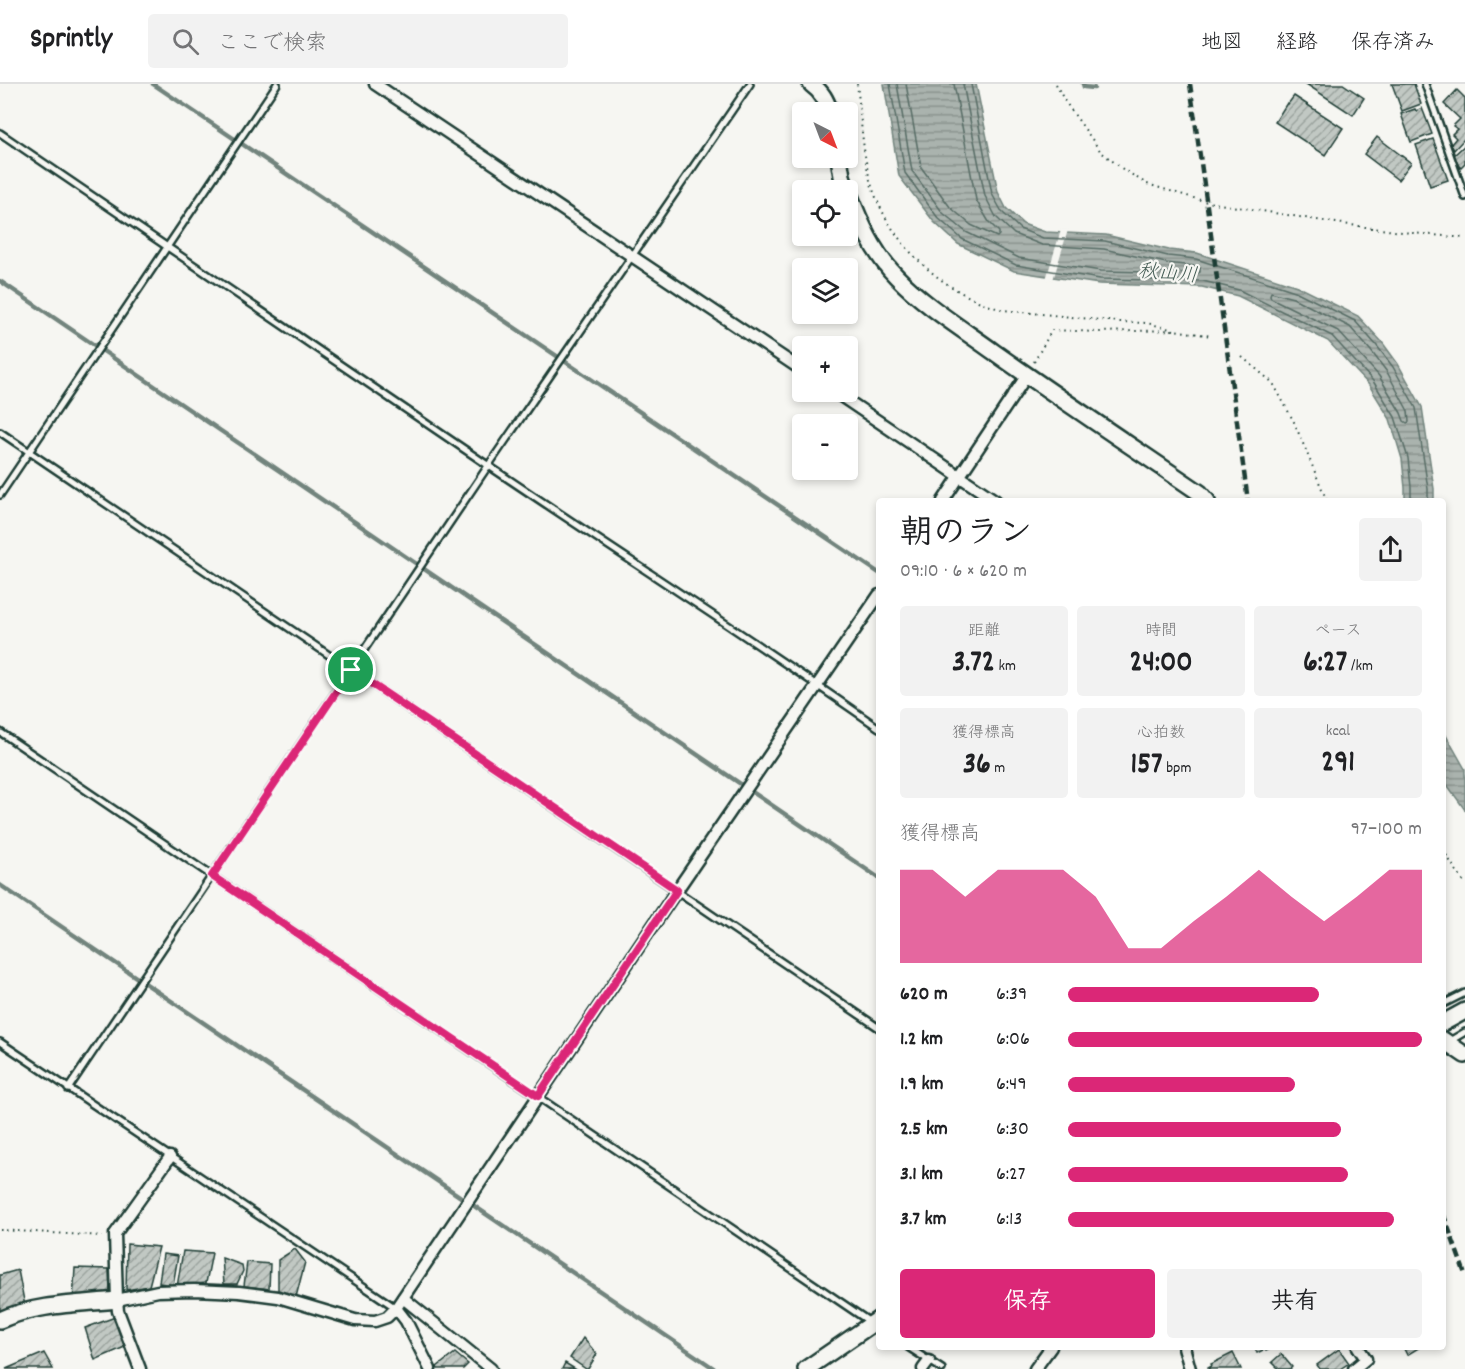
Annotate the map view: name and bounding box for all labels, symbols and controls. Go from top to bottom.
search box [148,14,568,68]
text: Sprintly [30,21,112,61]
icon: search [169,25,202,58]
text: ここで検索 [217,29,327,60]
text: 地図 [1201,29,1243,59]
text: 経路 [1276,29,1318,59]
text: 保存済み [1351,29,1435,59]
north arrow [792,102,858,168]
map controls [792,102,858,480]
button: locate [792,180,858,246]
button: layers [792,258,858,324]
water label: 秋山川 [1137,258,1199,292]
button: + [792,336,858,402]
button: − [792,414,858,480]
text: 朝のラン [900,512,1032,559]
button: share [1359,518,1422,581]
text: 09:10 · 6 × 620 m [900,558,1027,586]
text: 距離 [968,620,1000,643]
text: 時間 [1145,620,1177,643]
text: ペース [1314,620,1362,643]
text: 3.72 [952,643,995,686]
text: 24:00 [1129,643,1193,686]
text: 6:27 [1303,643,1347,686]
pin [325,644,376,695]
icon: arrive [334,653,367,686]
text: km [995,655,1016,678]
text: /km [1347,655,1373,678]
text: kcal [1326,720,1350,743]
text: 獲得標高 [952,722,1016,745]
text: 心拍数 [1137,722,1185,745]
text: 291 [1321,743,1355,786]
text: 36 [963,745,991,788]
text: 157 [1131,745,1162,788]
text: m [991,757,1005,780]
text: bpm [1162,757,1191,780]
text: 97–100 m [1351,816,1422,844]
text: 獲得標高 [900,821,980,849]
text: 620 m [900,981,948,1009]
text: 6:39 [996,981,1027,1009]
text: 1.2 km [900,1026,943,1054]
text: 6:06 [996,1026,1030,1054]
text: 1.9 km [900,1071,943,1099]
text: 6:49 [996,1071,1027,1099]
text: 2.5 km [900,1116,948,1144]
text: 6:30 [996,1116,1029,1144]
text: 3.1 km [900,1161,943,1189]
text: 6:27 [996,1161,1026,1189]
text: 3.7 km [900,1206,946,1234]
text: 6:13 [996,1206,1022,1234]
button: 保存 [900,1269,1155,1338]
button: 共有 [1167,1269,1422,1338]

